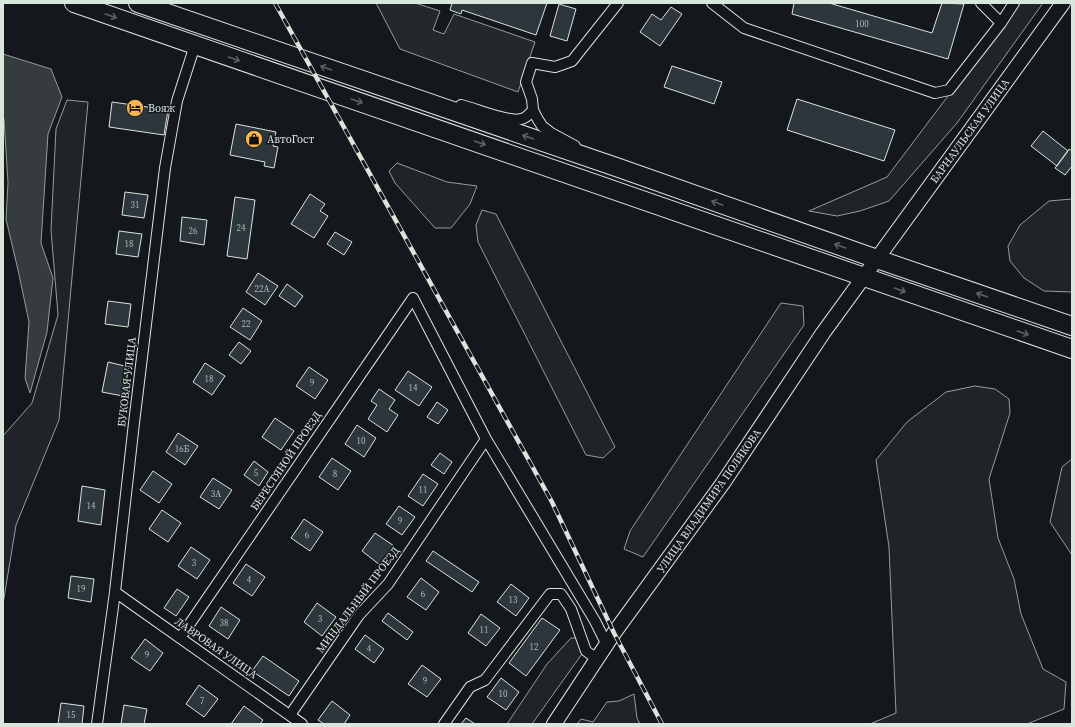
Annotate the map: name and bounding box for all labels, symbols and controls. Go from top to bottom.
one-way arrow [104,13,117,20]
house number: 100 [855,18,869,30]
one-way arrow [227,55,239,63]
one-way arrow [320,64,333,71]
street label: БАРНАУЛЬСКАЯ УЛИЦА [927,75,1013,186]
hotel icon: Вояж [125,98,145,118]
one-way arrow [350,98,362,106]
place label: Вояж [148,101,176,116]
shop icon: АвтоГост [244,129,264,149]
place label: АвтоГост [267,132,314,147]
one-way arrow [523,133,535,141]
one-way arrow [473,140,485,148]
one-way arrow [712,198,724,206]
house number: 31 [130,199,140,211]
house number: 24 [236,222,246,234]
house number: 26 [188,225,198,237]
house number: 18 [124,238,134,250]
one-way arrow [834,242,846,250]
house number: 22А [255,283,270,295]
one-way arrow [894,287,906,295]
one-way arrow [976,291,988,299]
house number: 22 [241,318,251,330]
one-way arrow [1017,329,1029,337]
street label: БУКОВАЯ УЛИЦА [114,335,140,428]
house number: 18 [204,373,214,385]
house number: 9 [310,377,315,389]
house number: 14 [408,382,418,394]
street label: БЕРЕСТЯНОЙ ПРОЕЗД [247,408,325,514]
street label: УЛИЦА ВЛАДИМИРА ПОЛЯКОВА [653,425,765,576]
house number: 10 [356,435,366,447]
house number: 16Б [175,443,190,455]
house number: 5 [254,467,259,479]
house number: 8 [333,468,338,480]
house number: 11 [418,484,428,496]
house number: 3А [211,488,221,500]
house number: 14 [86,500,96,512]
house number: 9 [398,515,403,527]
house number: 6 [305,529,310,541]
street label: МИНДАЛЬНЫЙ ПРОЕЗД [313,543,403,656]
house number: 3 [192,557,197,569]
house number: 4 [247,574,252,586]
house number: 19 [76,583,86,595]
house number: 6 [421,588,426,600]
house number: 13 [508,594,518,606]
house number: 3 [318,613,323,625]
street label: ЛАВРОВАЯ УЛИЦА [172,614,261,683]
house number: 38 [219,617,229,629]
house number: 11 [479,624,489,636]
house number: 12 [529,641,539,653]
house number: 4 [367,643,372,655]
house number: 9 [145,649,150,661]
house number: 9 [423,675,428,687]
house number: 10 [498,688,508,700]
house number: 7 [200,695,205,707]
house number: 15 [66,709,76,721]

